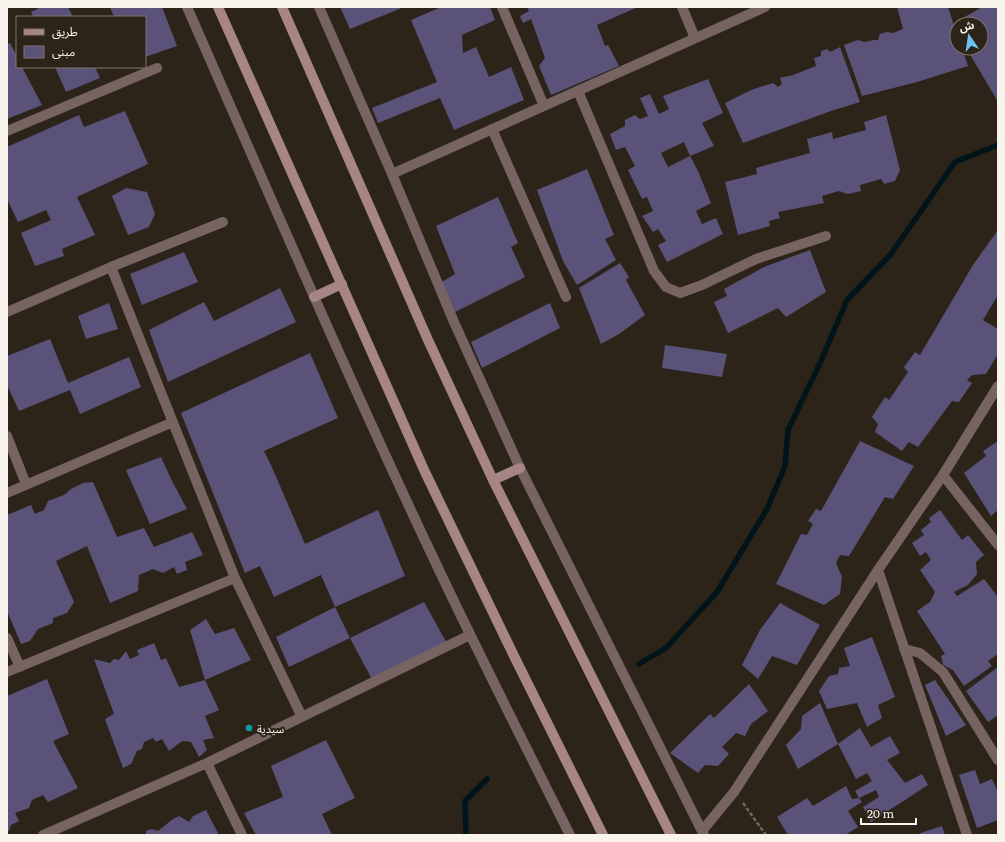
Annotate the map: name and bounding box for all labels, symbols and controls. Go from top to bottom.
legend [16,16,146,68]
north arrow [949,16,989,56]
text: ش [957,16,976,35]
text: طريق [52,22,78,40]
text: مبنى [52,42,75,60]
place label: سيدية [257,720,285,736]
marker: سيدية [244,723,254,733]
scale bar [861,800,916,826]
text: 20 m [867,804,894,822]

